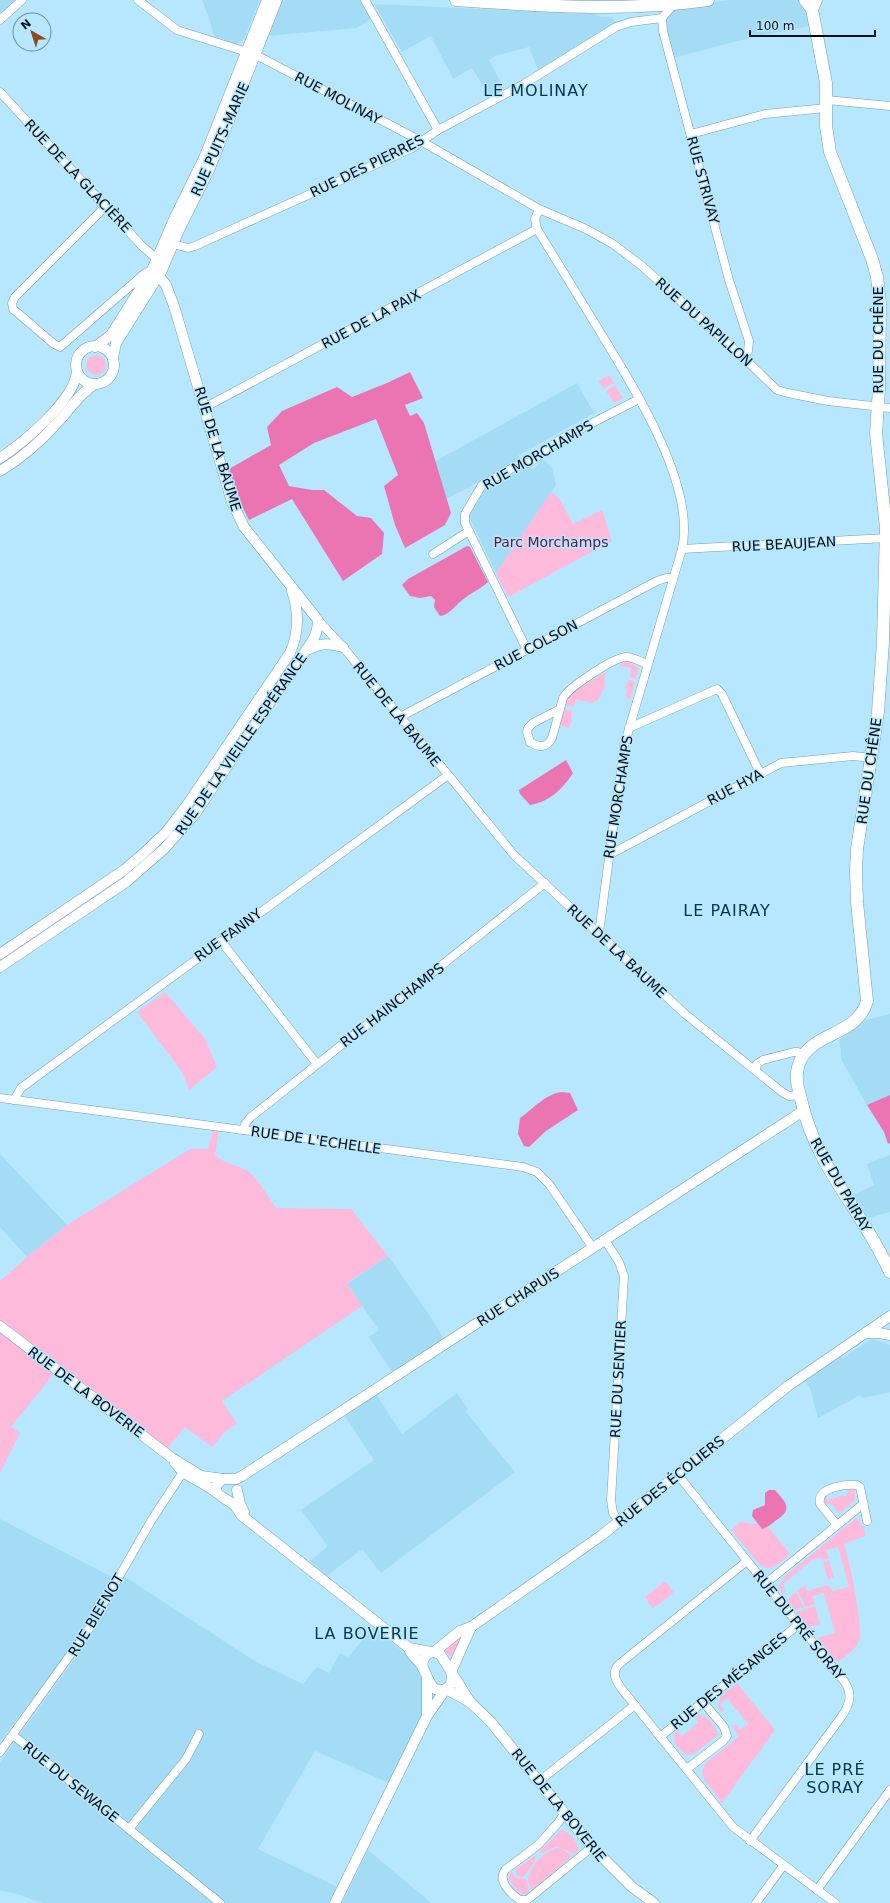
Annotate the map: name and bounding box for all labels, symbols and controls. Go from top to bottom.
north arrow [12,12,52,52]
scale bar [750,12,875,38]
text: N [18,17,34,33]
text: 100 m [756,19,794,33]
street label: RUE MOLINAY [292,68,384,128]
street label: RUE PUITS-MARIE [188,80,252,198]
district label: LE MOLINAY [483,81,589,100]
street label: RUE DE LA GLACIÈRE [21,116,135,236]
street label: RUE DES PIERRES [307,131,427,201]
street label: RUE STRIVAY [684,134,723,226]
street label: RUE DU PAPILLON [652,274,756,370]
street label: RUE DE LA PAIX [319,286,424,352]
street label: RUE DU CHÊNE [869,286,886,394]
street label: RUE DE LA BAUME [191,385,245,513]
street label: RUE MORCHAMPS [480,417,596,493]
street label: RUE BEAUJEAN [731,533,837,555]
park label: Parc Morchamps [493,534,609,550]
street label: RUE COLSON [492,616,580,674]
street label: RUE DE LA VIEILLE ESPÉRANCE [172,650,310,838]
street label: RUE DE LA BAUME [350,659,444,769]
street label: RUE DU CHÊNE [853,717,884,825]
street label: RUE MORCHAMPS [600,734,636,860]
street label: RUE HYA [704,765,766,808]
street label: RUE DE LA BAUME [564,901,670,1001]
district label: LE PAIRAY [683,901,771,920]
street label: RUE FANNY [191,905,265,965]
street label: RUE HAINCHAMPS [337,959,447,1050]
street label: RUE DE L'ECHELLE [250,1123,382,1157]
street label: RUE DU PAIRAY [808,1135,875,1235]
street label: RUE CHAPUIS [474,1264,562,1330]
street label: RUE DU SENTIER [607,1319,629,1438]
street label: RUE DE LA BOVERIE [25,1343,147,1441]
street label: RUE DES ÉCOLIERS [612,1432,728,1530]
street label: RUE DU PRÉ SORAY [750,1567,848,1683]
street label: RUE BIEFNOT [65,1570,127,1659]
district label: LA BOVERIE [314,1624,420,1643]
street label: RUE DES MÉSANGES [668,1629,790,1733]
street label: RUE DU SEWAGE [20,1738,122,1826]
street label: RUE DE LA BOVERIE [508,1745,610,1865]
district label: LE PRÉ SORAY [805,1760,865,1797]

